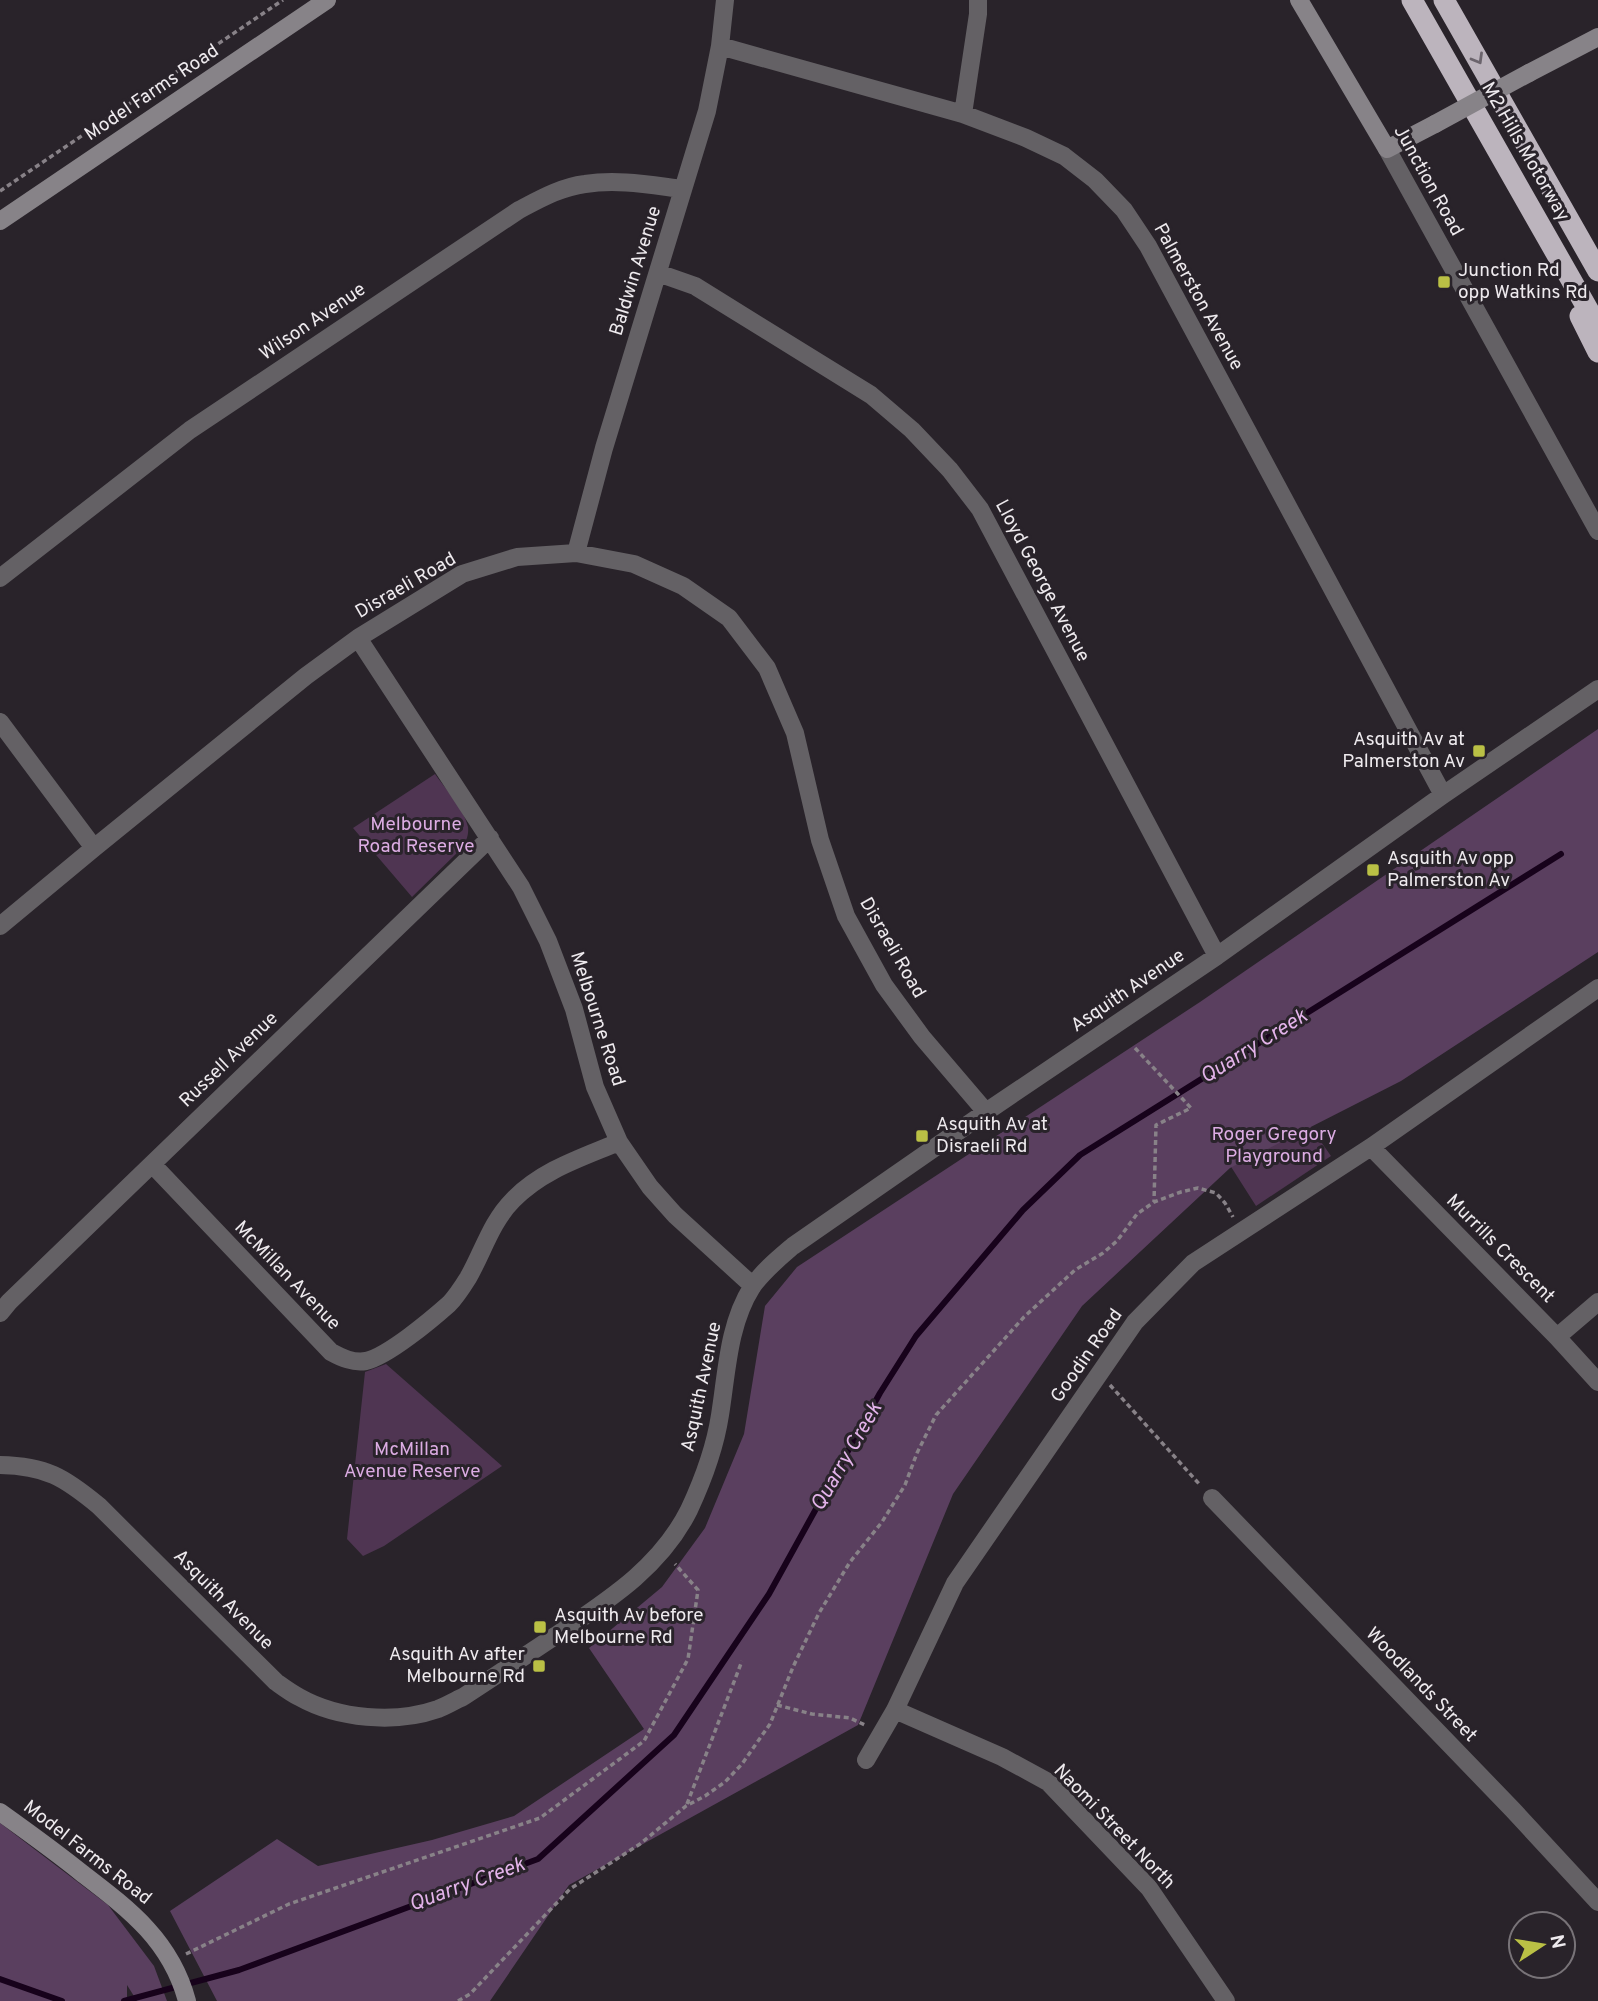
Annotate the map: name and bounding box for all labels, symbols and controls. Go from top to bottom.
street label: Model Farms Road [80,39,224,147]
one-way arrow [1470,52,1483,65]
street label: M2 Hills Motorway [1475,78,1575,226]
street label: Junction Road [1388,121,1468,241]
street label: Baldwin Avenue [605,203,667,339]
street label: Palmerston Avenue [1148,219,1248,375]
place label: Junction Rd opp Watkins Rd [1458,259,1588,305]
marker: Junction Rd opp Watkins Rd [1436,274,1452,290]
street label: Wilson Avenue [255,278,371,366]
street label: Lloyd George Avenue [989,496,1095,666]
street label: Disraeli Road [351,547,461,625]
place label: Asquith Av at Palmerston Av [1342,728,1465,774]
marker: Asquith Av at Palmerston Av [1471,743,1487,759]
park label: Melbourne Road Reserve [357,813,475,859]
place label: Asquith Av opp Palmerston Av [1387,847,1514,893]
marker: Asquith Av opp Palmerston Av [1365,862,1381,878]
street label: Disraeli Road [853,893,931,1003]
street label: Asquith Avenue [1066,944,1190,1038]
street label: Melbourne Road [564,949,630,1089]
water label: Quarry Creek [1195,1003,1313,1091]
street label: Russell Avenue [175,1007,283,1113]
place label: Asquith Av at Disraeli Rd [936,1113,1048,1159]
park label: Roger Gregory Playground [1211,1123,1337,1169]
marker: Asquith Av at Disraeli Rd [914,1128,930,1144]
street label: Murrills Crescent [1440,1189,1560,1309]
street label: McMillan Avenue [229,1216,345,1336]
street label: Goodin Road [1046,1304,1128,1408]
street label: Asquith Avenue [676,1320,728,1454]
water label: Quarry Creek [805,1397,889,1516]
park label: McMillan Avenue Reserve [344,1438,480,1484]
street label: Asquith Avenue [168,1545,278,1655]
place label: Asquith Av before Melbourne Rd [554,1604,703,1650]
marker: Asquith Av before Melbourne Rd [532,1619,548,1635]
street label: Woodlands Street [1360,1622,1482,1748]
place label: Asquith Av after Melbourne Rd [389,1643,526,1689]
marker: Asquith Av after Melbourne Rd [531,1658,547,1674]
street label: Naomi Street North [1048,1759,1180,1895]
street label: Model Farms Road [18,1795,156,1911]
water label: Quarry Creek [405,1851,529,1918]
north arrow [1507,1910,1577,1980]
text: N [1544,1933,1570,1951]

